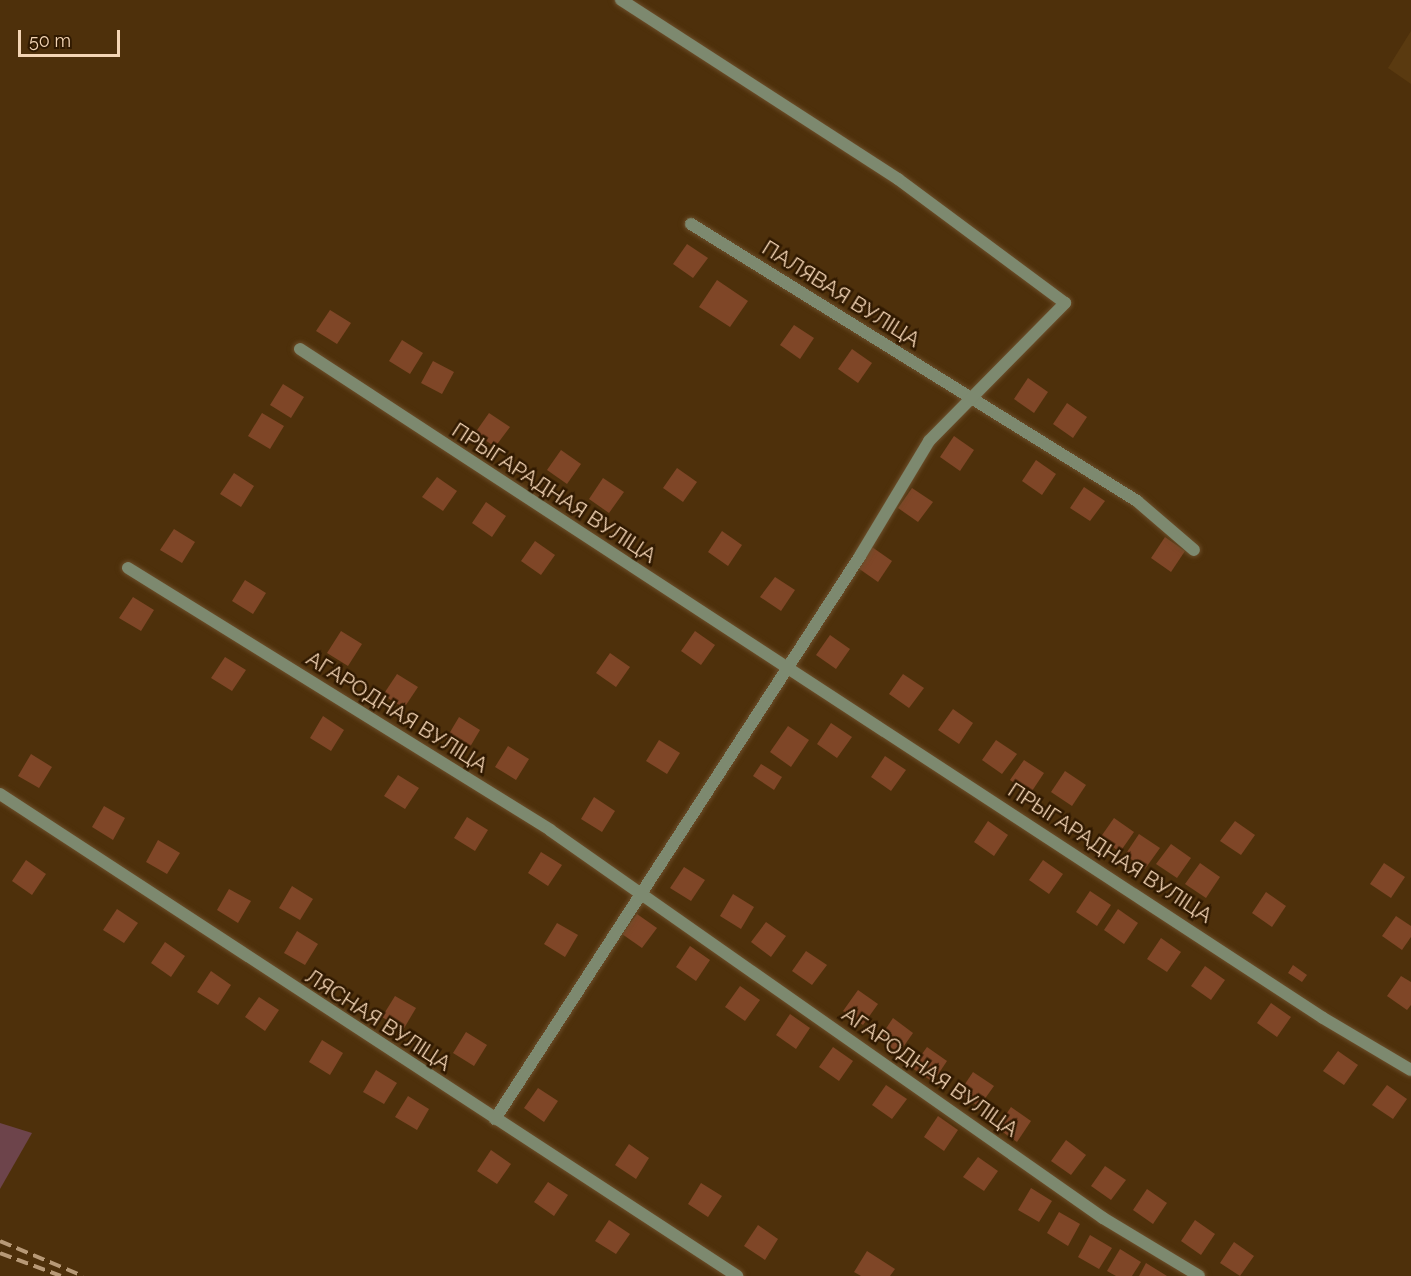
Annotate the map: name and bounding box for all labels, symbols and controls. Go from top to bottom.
scale bar [21,18,123,56]
text: 50 m [29,30,71,51]
street label: ПАЛЯВАЯ ВУЛІЦА [757,235,925,353]
street label: ПРЫГАРАДНАЯ ВУЛІЦА [447,418,661,568]
street label: АГАРОДНАЯ ВУЛІЦА [302,646,492,778]
street label: ПРЫГАРАДНАЯ ВУЛІЦА [1003,778,1217,928]
street label: ЛЯСНАЯ ВУЛІЦА [300,964,456,1076]
street label: АГАРОДНАЯ ВУЛІЦА [837,1002,1023,1142]

